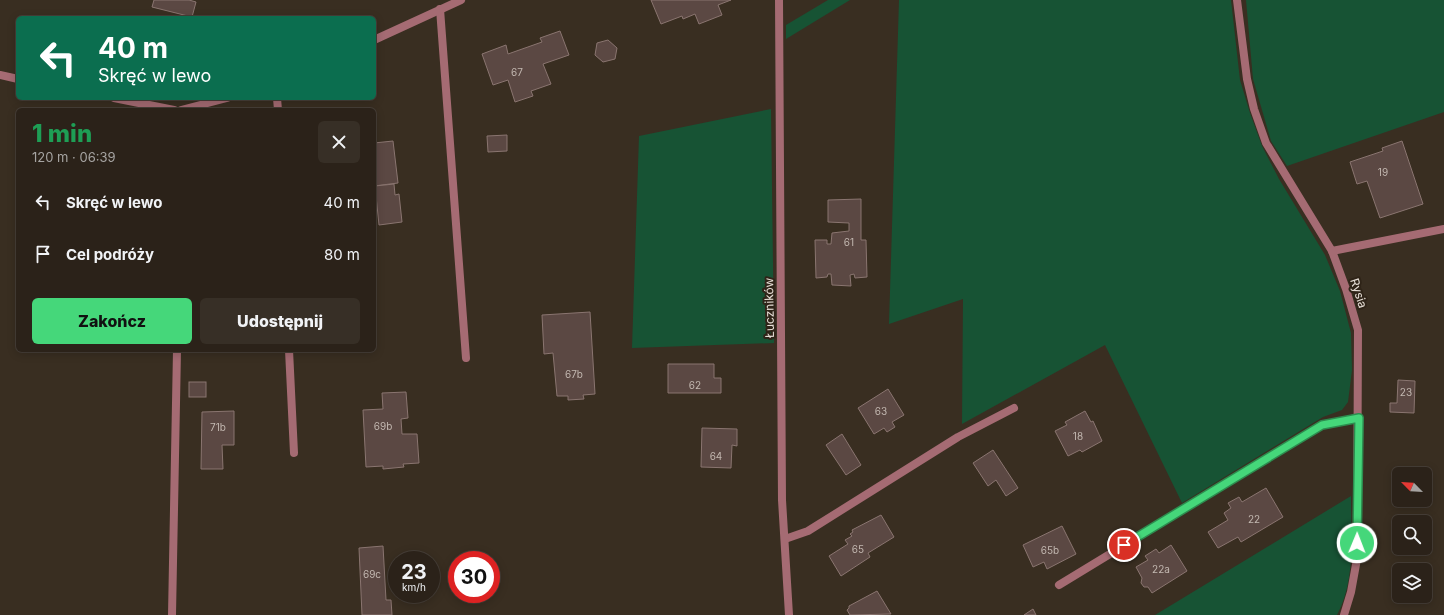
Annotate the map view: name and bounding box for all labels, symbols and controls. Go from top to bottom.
text: 40 m [98,31,168,65]
icon: left [32,32,84,84]
text: Skręć w lewo [98,65,211,86]
house number: 67 [511,66,523,78]
text: 1 min [32,119,92,148]
button: close [318,121,360,163]
text: 120 m · 06:39 [32,149,116,165]
house number: 19 [1378,166,1388,178]
icon: left [32,191,54,213]
text: Skręć w lewo [66,193,162,212]
text: 40 m [323,193,360,212]
house number: 61 [844,236,854,248]
icon: arrive [32,243,54,265]
text: Cel podróży [66,245,154,264]
text: 80 m [324,245,360,264]
street label: Rysia [1347,276,1371,310]
street label: Łuczników [761,277,777,338]
button: Zakończ [32,298,192,344]
button: Udostępnij [200,298,360,344]
house number: 67b [565,368,583,380]
house number: 62 [689,379,701,391]
house number: 23 [1400,386,1412,398]
house number: 63 [875,405,887,417]
house number: 69b [374,420,392,432]
house number: 71b [210,421,226,433]
house number: 18 [1073,430,1083,442]
house number: 64 [710,450,722,462]
north arrow [1392,467,1432,507]
map controls [1392,467,1432,603]
house number: 22 [1248,513,1260,525]
button: search [1392,515,1432,555]
position arrow [1336,522,1378,564]
pin [1107,528,1141,562]
icon: arrive [1113,534,1135,556]
house number: 65 [852,543,864,555]
house number: 65b [1041,544,1059,556]
speed limit sign: 30 [448,551,500,603]
text: 23 [401,560,427,584]
house number: 22a [1152,563,1170,575]
button: layers [1392,563,1432,603]
house number: 69c [363,568,381,580]
text: km/h [402,581,426,593]

